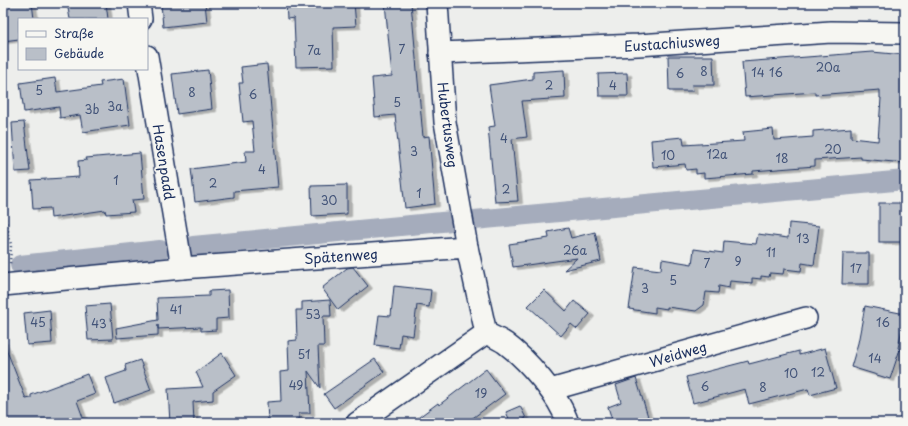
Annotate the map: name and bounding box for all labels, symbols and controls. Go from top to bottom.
legend [18,18,148,70]
text: Straße [54,24,94,42]
street label: Eustachiusweg [623,29,721,57]
house number: 7 [399,40,406,58]
house number: 7a [307,41,321,59]
text: Gebäude [54,44,104,62]
house number: 20a [816,58,841,76]
house number: 8 [700,62,708,80]
house number: 14 [751,63,765,81]
house number: 16 [769,63,783,81]
house number: 6 [676,64,684,82]
house number: 2 [545,76,553,94]
house number: 4 [609,76,617,94]
house number: 5 [35,81,43,99]
street label: Hubertusweg [432,81,464,169]
house number: 8 [188,83,196,101]
house number: 6 [249,85,257,103]
house number: 5 [393,93,401,111]
house number: 3a [107,97,123,115]
house number: 3b [85,100,99,118]
street label: Hasenpadd [148,122,180,202]
house number: 4 [500,129,508,147]
house number: 20 [824,140,842,158]
house number: 3 [410,142,418,160]
house number: 12a [706,145,728,163]
house number: 10 [661,146,675,164]
house number: 18 [776,149,788,167]
house number: 4 [258,160,266,178]
house number: 1 [113,171,119,189]
house number: 2 [209,174,217,192]
house number: 2 [502,180,510,198]
house number: 1 [416,184,422,202]
house number: 30 [321,191,338,209]
house number: 13 [796,229,810,247]
house number: 26a [563,241,587,259]
street label: Spätenweg [303,243,379,269]
house number: 11 [766,243,776,261]
house number: 9 [734,252,742,270]
house number: 7 [704,254,711,272]
house number: 17 [850,259,862,277]
house number: 5 [669,271,677,289]
house number: 3 [641,279,649,297]
house number: 41 [170,300,182,318]
house number: 53 [305,305,321,323]
house number: 45 [30,313,46,331]
house number: 16 [876,313,890,331]
house number: 43 [91,314,107,332]
street label: Weidweg [647,336,709,372]
house number: 51 [298,345,310,363]
house number: 14 [868,349,882,367]
house number: 12 [811,363,825,381]
house number: 10 [784,364,798,382]
house number: 49 [289,376,303,394]
house number: 6 [701,377,709,395]
house number: 8 [759,378,767,396]
house number: 19 [475,384,487,402]

